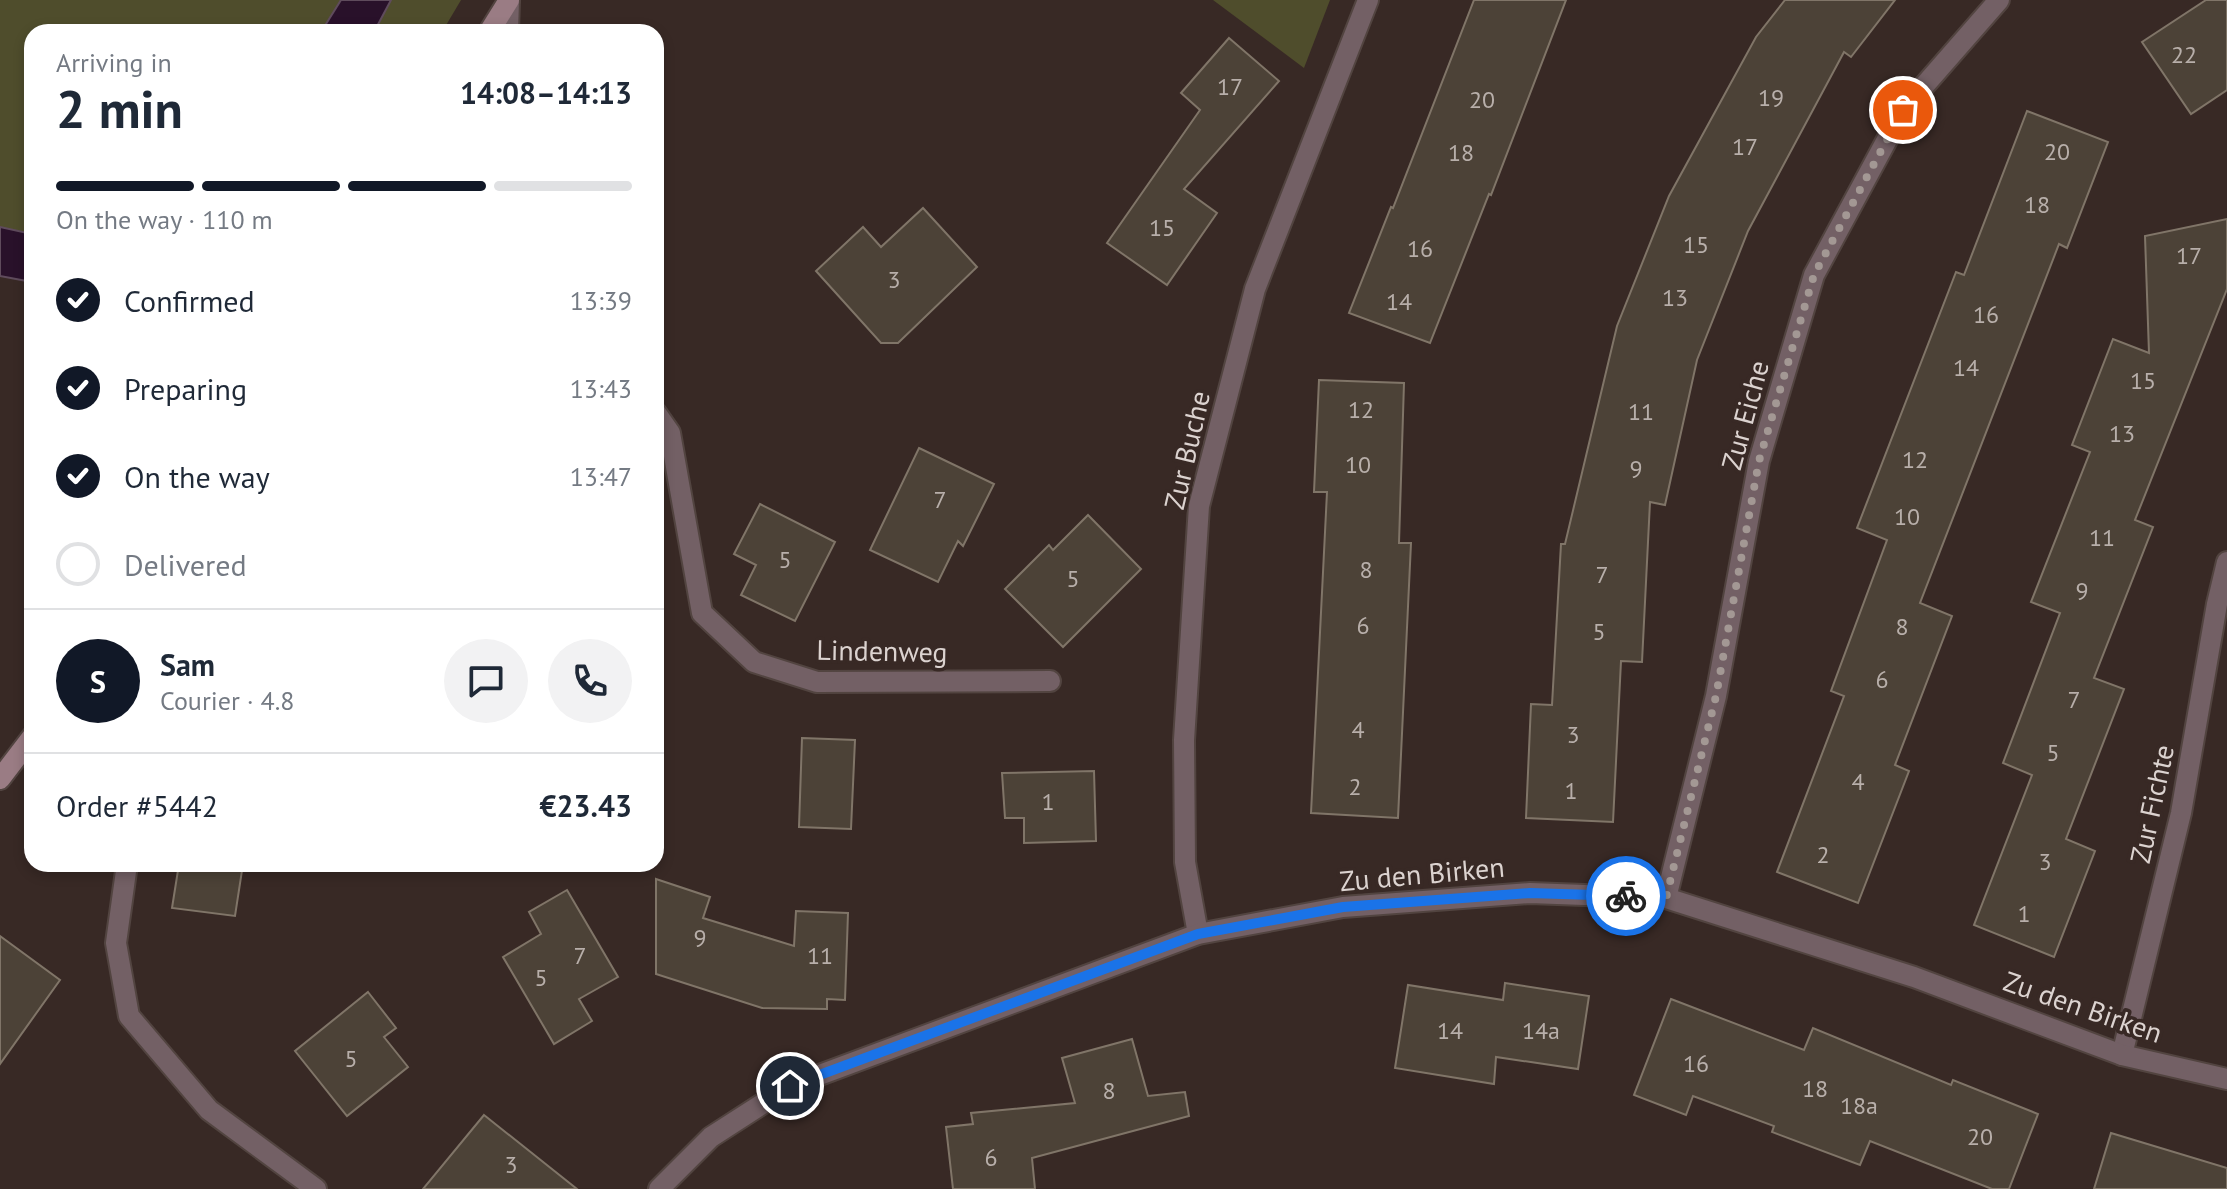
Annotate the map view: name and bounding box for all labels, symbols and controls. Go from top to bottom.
house number: 22 [2171,39,2197,70]
text: Arriving in [56,46,172,79]
house number: 17 [1217,71,1243,102]
text: 14:08–14:13 [460,73,632,112]
text: 2 min [56,75,183,142]
pin [1869,76,1937,144]
house number: 19 [1758,82,1784,113]
house number: 20 [1469,84,1495,115]
icon: bag [1881,88,1925,132]
house number: 17 [1732,131,1758,162]
house number: 20 [2044,136,2070,167]
house number: 18 [1448,137,1474,168]
house number: 18 [2024,189,2050,220]
text: On the way · 110 m [56,203,273,236]
house number: 15 [1149,212,1175,243]
house number: 15 [1683,229,1709,260]
house number: 16 [1407,233,1433,264]
house number: 17 [2176,240,2202,271]
house number: 3 [887,264,901,295]
icon: check [56,278,100,322]
text: Confirmed [124,281,255,320]
house number: 13 [1662,282,1688,313]
text: 13:39 [570,284,632,317]
house number: 14 [1386,286,1412,317]
house number: 16 [1973,299,1999,330]
house number: 14 [1953,352,1979,383]
street label: Zur Eiche [1712,356,1777,473]
house number: 15 [2130,365,2156,396]
icon: check [56,366,100,410]
text: Preparing [124,369,247,408]
text: 13:43 [570,372,632,405]
street label: Zur Buche [1155,387,1218,513]
house number: 12 [1348,394,1374,425]
house number: 11 [1628,396,1654,427]
house number: 13 [2109,418,2135,449]
house number: 12 [1902,444,1928,475]
house number: 10 [1345,449,1371,480]
house number: 9 [1629,453,1643,484]
icon: check [56,454,100,498]
text: On the way [124,457,270,496]
text: 13:47 [570,460,632,493]
house number: 7 [933,484,947,515]
house number: 10 [1894,501,1920,532]
house number: 11 [2089,522,2115,553]
house number: 5 [778,544,792,575]
text: Delivered [124,545,247,584]
house number: 8 [1359,554,1373,585]
house number: 7 [1595,559,1609,590]
house number: 5 [1066,563,1080,594]
house number: 9 [2075,575,2089,606]
house number: 6 [1356,610,1370,641]
house number: 8 [1895,611,1909,642]
house number: 5 [1592,616,1606,647]
street label: Lindenweg [816,631,948,670]
button: chat [444,639,528,723]
button: phone [548,639,632,723]
text: Sam [160,645,215,684]
text: S [90,662,106,701]
house number: 6 [1875,664,1889,695]
text: Courier · 4.8 [160,684,294,717]
house number: 7 [2067,684,2081,715]
house number: 4 [1351,714,1365,745]
house number: 3 [1566,719,1580,750]
house number: 5 [2046,737,2060,768]
street label: Zur Fichte [2121,741,2182,866]
house number: 4 [1851,766,1865,797]
house number: 2 [1348,771,1362,802]
house number: 1 [1564,775,1578,806]
text: Order #5442 [56,786,218,825]
text: €23.43 [540,786,632,825]
house number: 1 [1041,786,1055,817]
house number: 2 [1816,839,1830,870]
house number: 3 [2038,846,2052,877]
street label: Zu den Birken [1338,848,1506,899]
courier [1586,856,1666,936]
icon: bike [1604,874,1648,918]
house number: 1 [2017,898,2031,929]
house number: 9 [693,922,707,953]
house number: 7 [573,940,587,971]
house number: 11 [807,940,833,971]
house number: 5 [534,962,548,993]
street label: Zu den Birken [1999,962,2167,1051]
house number: 14 [1437,1015,1463,1046]
house number: 14a [1522,1015,1560,1046]
house number: 5 [344,1043,358,1074]
house number: 16 [1683,1048,1709,1079]
pin [756,1052,824,1120]
icon: home [768,1064,812,1108]
house number: 18 [1802,1073,1828,1104]
house number: 8 [1102,1075,1116,1106]
house number: 18a [1840,1090,1878,1121]
house number: 20 [1967,1121,1993,1152]
house number: 6 [984,1142,998,1173]
house number: 3 [504,1149,518,1180]

